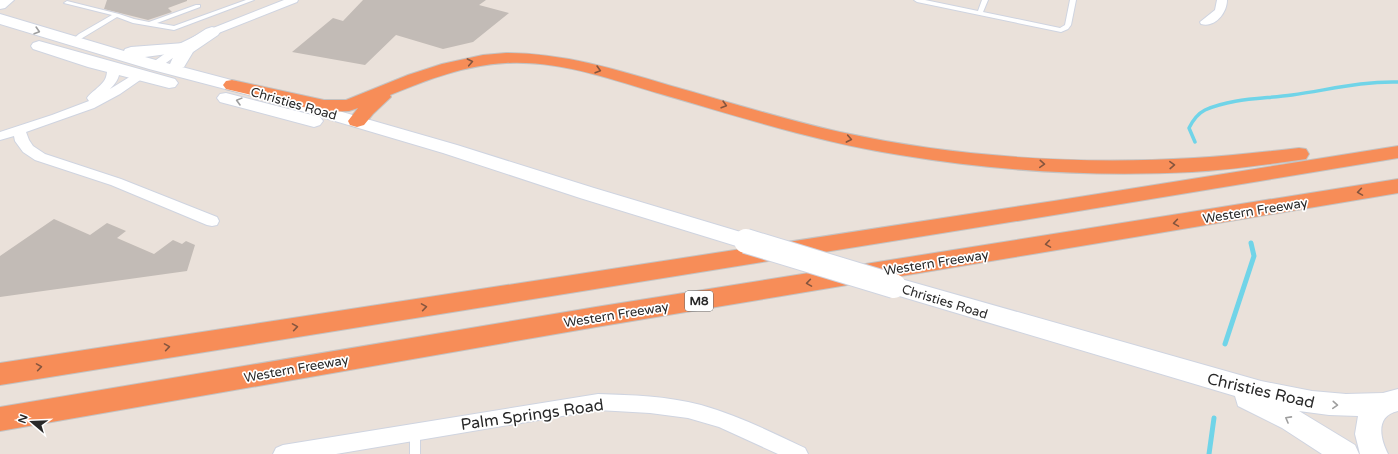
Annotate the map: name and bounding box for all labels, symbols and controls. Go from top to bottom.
one-way arrow [34,26,41,34]
one-way arrow [467,59,473,67]
one-way arrow [595,65,602,74]
street label: Christies Road [249,84,339,124]
one-way arrow [236,98,243,106]
one-way arrow [720,100,727,109]
one-way arrow [846,134,852,143]
one-way arrow [1039,160,1045,169]
one-way arrow [1169,161,1175,169]
one-way arrow [1356,188,1363,196]
street label: Western Freeway [1202,195,1309,227]
one-way arrow [1173,218,1179,226]
one-way arrow [1045,239,1051,247]
street label: Western Freeway [883,247,990,279]
one-way arrow [806,278,812,287]
street label: Christies Road [900,281,990,323]
road number: M8 [685,291,713,311]
street label: Western Freeway [563,299,670,331]
one-way arrow [421,303,427,312]
one-way arrow [292,323,298,332]
one-way arrow [164,343,170,352]
street label: Western Freeway [243,352,350,386]
one-way arrow [35,364,42,372]
street label: Christies Road [1205,369,1317,413]
street label: Palm Springs Road [459,395,605,435]
one-way arrow [1332,401,1338,410]
north arrow [12,402,52,442]
text: N [15,413,31,425]
one-way arrow [1285,417,1292,424]

